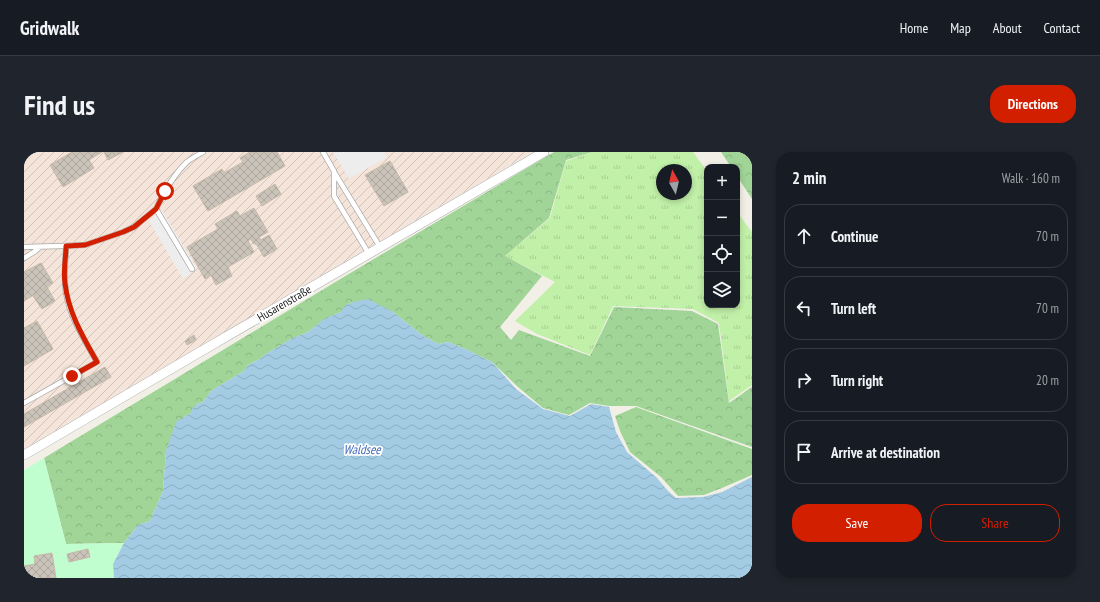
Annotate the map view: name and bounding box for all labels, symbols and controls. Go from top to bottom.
text: Gridwalk [20,16,79,40]
text: Home [900,19,928,37]
text: Map [950,19,971,37]
text: About [993,19,1022,37]
text: Contact [1044,19,1080,37]
button: Directions [990,85,1076,123]
text: Find us [24,86,95,123]
north arrow [656,164,692,200]
map controls [704,164,740,308]
button: + [704,164,740,200]
text: 2 min [792,167,826,189]
text: Walk · 160 m [1002,170,1060,187]
route start [156,182,174,200]
button: − [704,200,740,236]
icon: ahead [793,225,815,247]
text: Continue [831,227,878,246]
text: 70 m [1036,228,1059,245]
button: locate [704,236,740,272]
button: layers [704,272,740,308]
street label: Husarenstraße [254,281,314,325]
icon: left [793,297,815,319]
text: Turn left [831,299,876,318]
text: 70 m [1036,300,1059,317]
route end [63,367,81,385]
icon: right [793,369,815,391]
text: Turn right [831,371,883,390]
text: 20 m [1036,372,1059,389]
water label: Waldsee [343,441,382,458]
icon: arrive [793,441,815,463]
text: Arrive at destination [831,443,940,462]
button: Save [792,504,922,542]
button: Share [930,504,1060,542]

